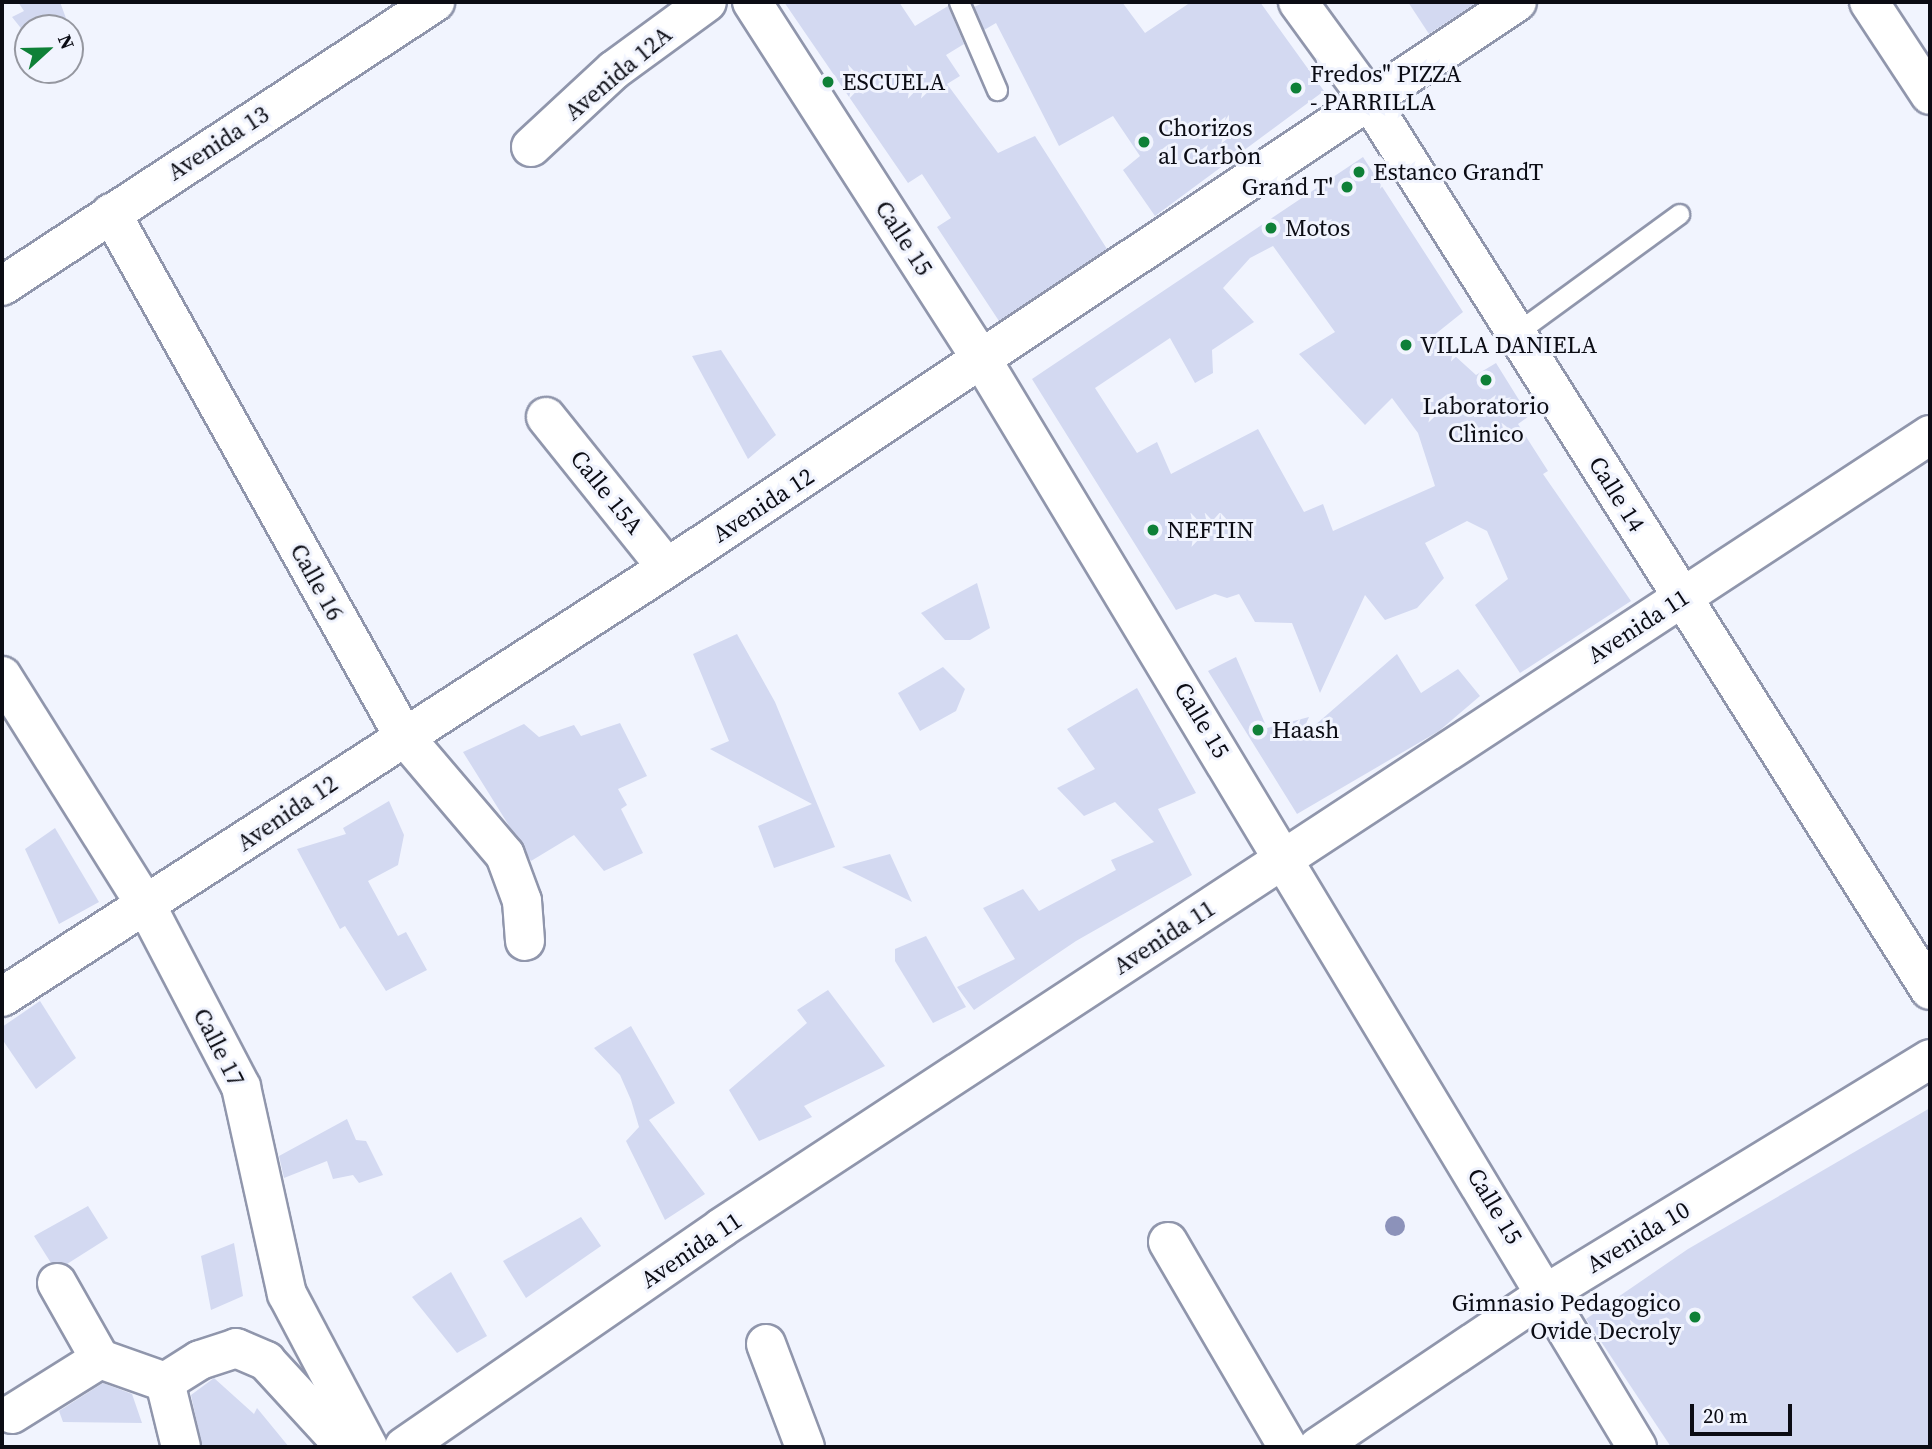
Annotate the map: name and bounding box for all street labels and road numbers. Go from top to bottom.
street label: Avenida 12A [558,20,678,126]
street label: Avenida 13 [162,100,274,186]
street label: Calle 15 [869,195,939,281]
street label: Calle 15A [565,444,649,540]
street label: Calle 14 [1583,451,1651,537]
street label: Avenida 12 [707,462,819,548]
street label: Calle 16 [284,539,350,625]
street label: Avenida 11 [1582,583,1694,669]
street label: Calle 15 [1168,677,1236,763]
street label: Avenida 12 [231,769,343,857]
street label: Avenida 11 [1108,894,1220,980]
street label: Calle 17 [187,1003,251,1091]
street label: Calle 15 [1461,1163,1529,1249]
street label: Avenida 10 [1581,1195,1695,1279]
street label: Avenida 11 [635,1206,747,1294]

